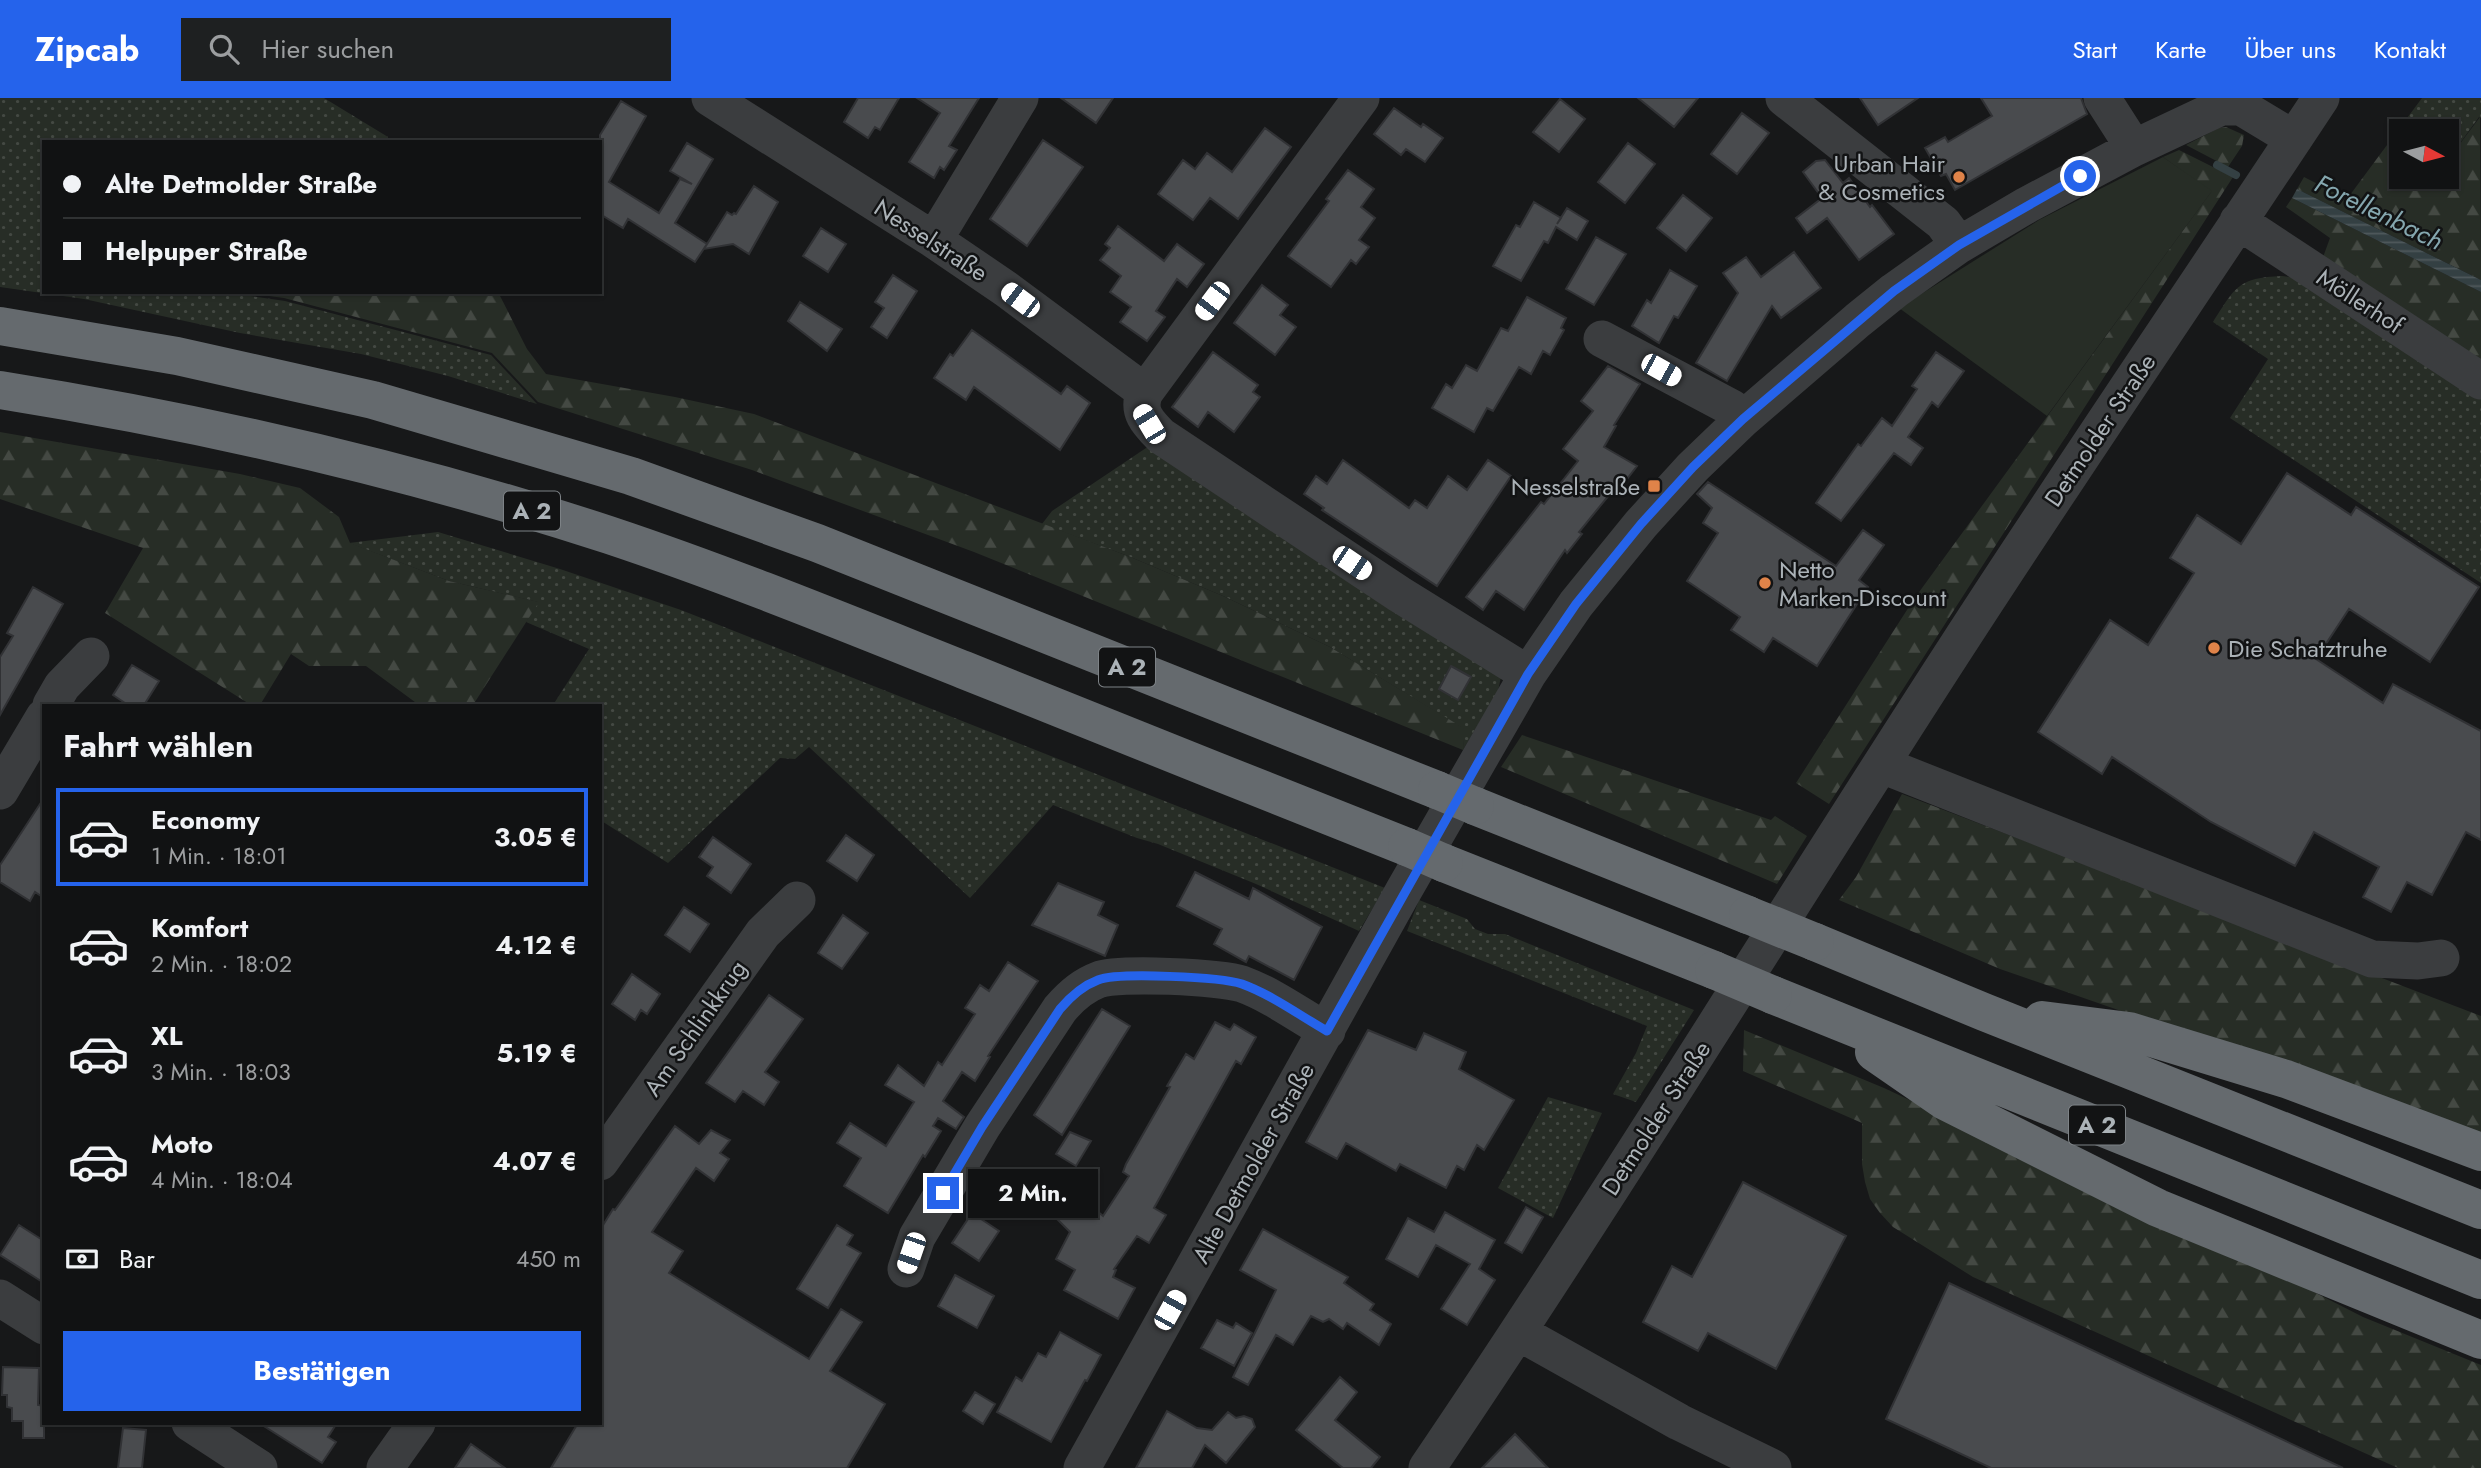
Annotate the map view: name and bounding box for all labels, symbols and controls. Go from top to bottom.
search box [181,18,671,81]
text: Zipcab [35,26,139,73]
icon: search [205,30,243,68]
text: Hier suchen [261,30,394,68]
text: Start [2073,32,2117,67]
text: Karte [2155,32,2206,67]
text: Über uns [2244,32,2336,67]
text: Kontakt [2374,32,2446,67]
north arrow [2389,119,2459,189]
map controls [2389,119,2459,189]
place label: Urban Hair & Cosmetics [1818,146,1946,209]
route start [2064,160,2096,192]
text: Alte Detmolder Straße [105,165,377,203]
water label: Forellenbach [2308,165,2450,259]
marker: Urban Hair & Cosmetics [1951,169,1967,185]
street label: Nesselstraße [867,190,995,290]
text: Helpuper Straße [105,232,308,270]
street label: Möllerhof [2310,260,2411,343]
car [1191,278,1234,324]
car [997,279,1044,321]
street label: Detmolder Straße [2036,346,2164,514]
car [1638,351,1685,389]
car [1130,401,1169,447]
place label: Nesselstraße [1511,469,1640,504]
marker: Nesselstraße [1646,478,1662,494]
road number: A 2 [504,492,560,530]
car [1329,543,1376,583]
place label: Netto Marken-Discount [1779,552,1946,615]
marker: Netto Marken-Discount [1757,575,1773,591]
place label: Die Schatztruhe [2228,631,2387,666]
marker: Die Schatztruhe [2206,640,2222,656]
road number: A 2 [1099,648,1155,687]
text: Fahrt wählen [63,723,253,769]
text: Economy [151,801,260,839]
icon: car [67,806,130,869]
text: 3.05 € [494,818,577,856]
text: 1 Min. · 18:01 [151,839,287,873]
text: Komfort [151,909,248,947]
icon: car [67,914,130,977]
text: 4.12 € [495,926,577,964]
text: 2 Min. · 18:02 [151,947,292,981]
street label: Am Schlinkkrug [635,953,755,1103]
text: XL [151,1017,183,1055]
icon: car [67,1022,130,1085]
text: 5.19 € [496,1034,577,1072]
street label: Detmolder Straße [1593,1034,1719,1202]
text: 3 Min. · 18:03 [151,1055,291,1089]
street label: Alte Detmolder Straße [1183,1056,1323,1270]
road number: A 2 [2069,1106,2125,1144]
text: Moto [151,1125,213,1163]
icon: car [67,1130,130,1193]
text: 4.07 € [493,1142,577,1180]
text: 4 Min. · 18:04 [151,1163,293,1197]
callout: 2 Min. [968,1168,1097,1218]
text: 2 Min. [998,1176,1068,1210]
route end [927,1177,959,1209]
car [895,1230,928,1276]
icon: cash [63,1240,101,1278]
text: Bar [119,1240,155,1278]
text: 450 m [516,1242,581,1276]
car [1151,1287,1190,1333]
button: Bestätigen [63,1331,581,1411]

